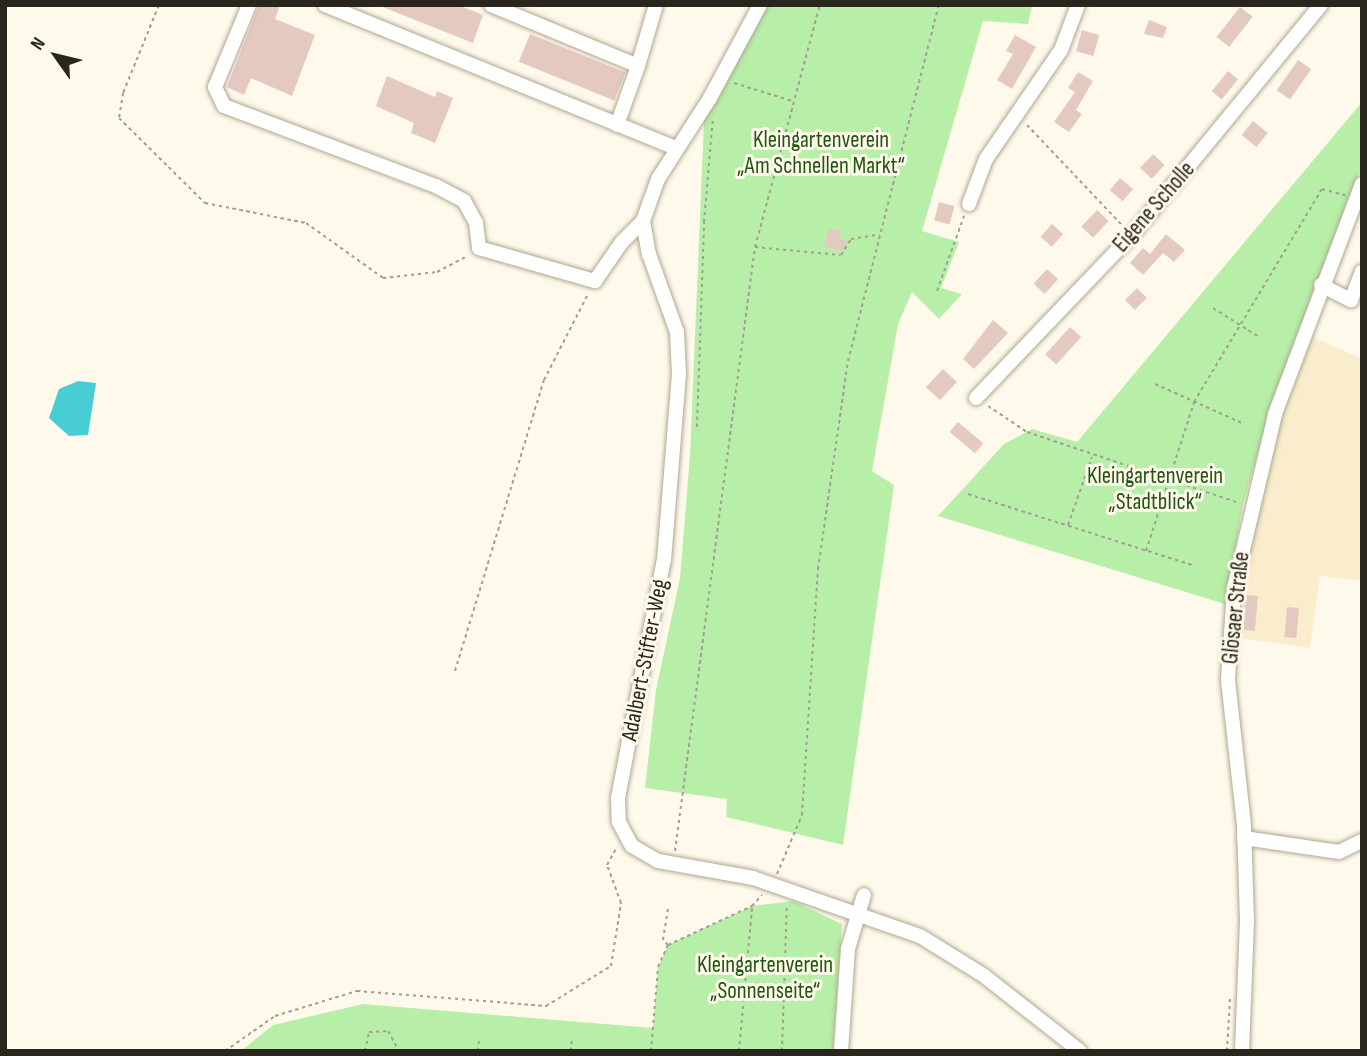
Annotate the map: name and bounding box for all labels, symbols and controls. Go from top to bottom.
north arrow [21,21,91,91]
text: N [26,33,51,55]
park label: Kleingartenverein „Am Schnellen Markt“ [737,126,905,180]
street label: Eigene Scholle [1107,156,1201,258]
park label: Kleingartenverein „Stadtblick“ [1087,462,1223,516]
street label: Glösaer Straße [1216,551,1256,665]
street label: Adalbert-Stifter-Weg [616,577,674,743]
park label: Kleingartenverein „Sonnenseite“ [697,951,833,1005]

